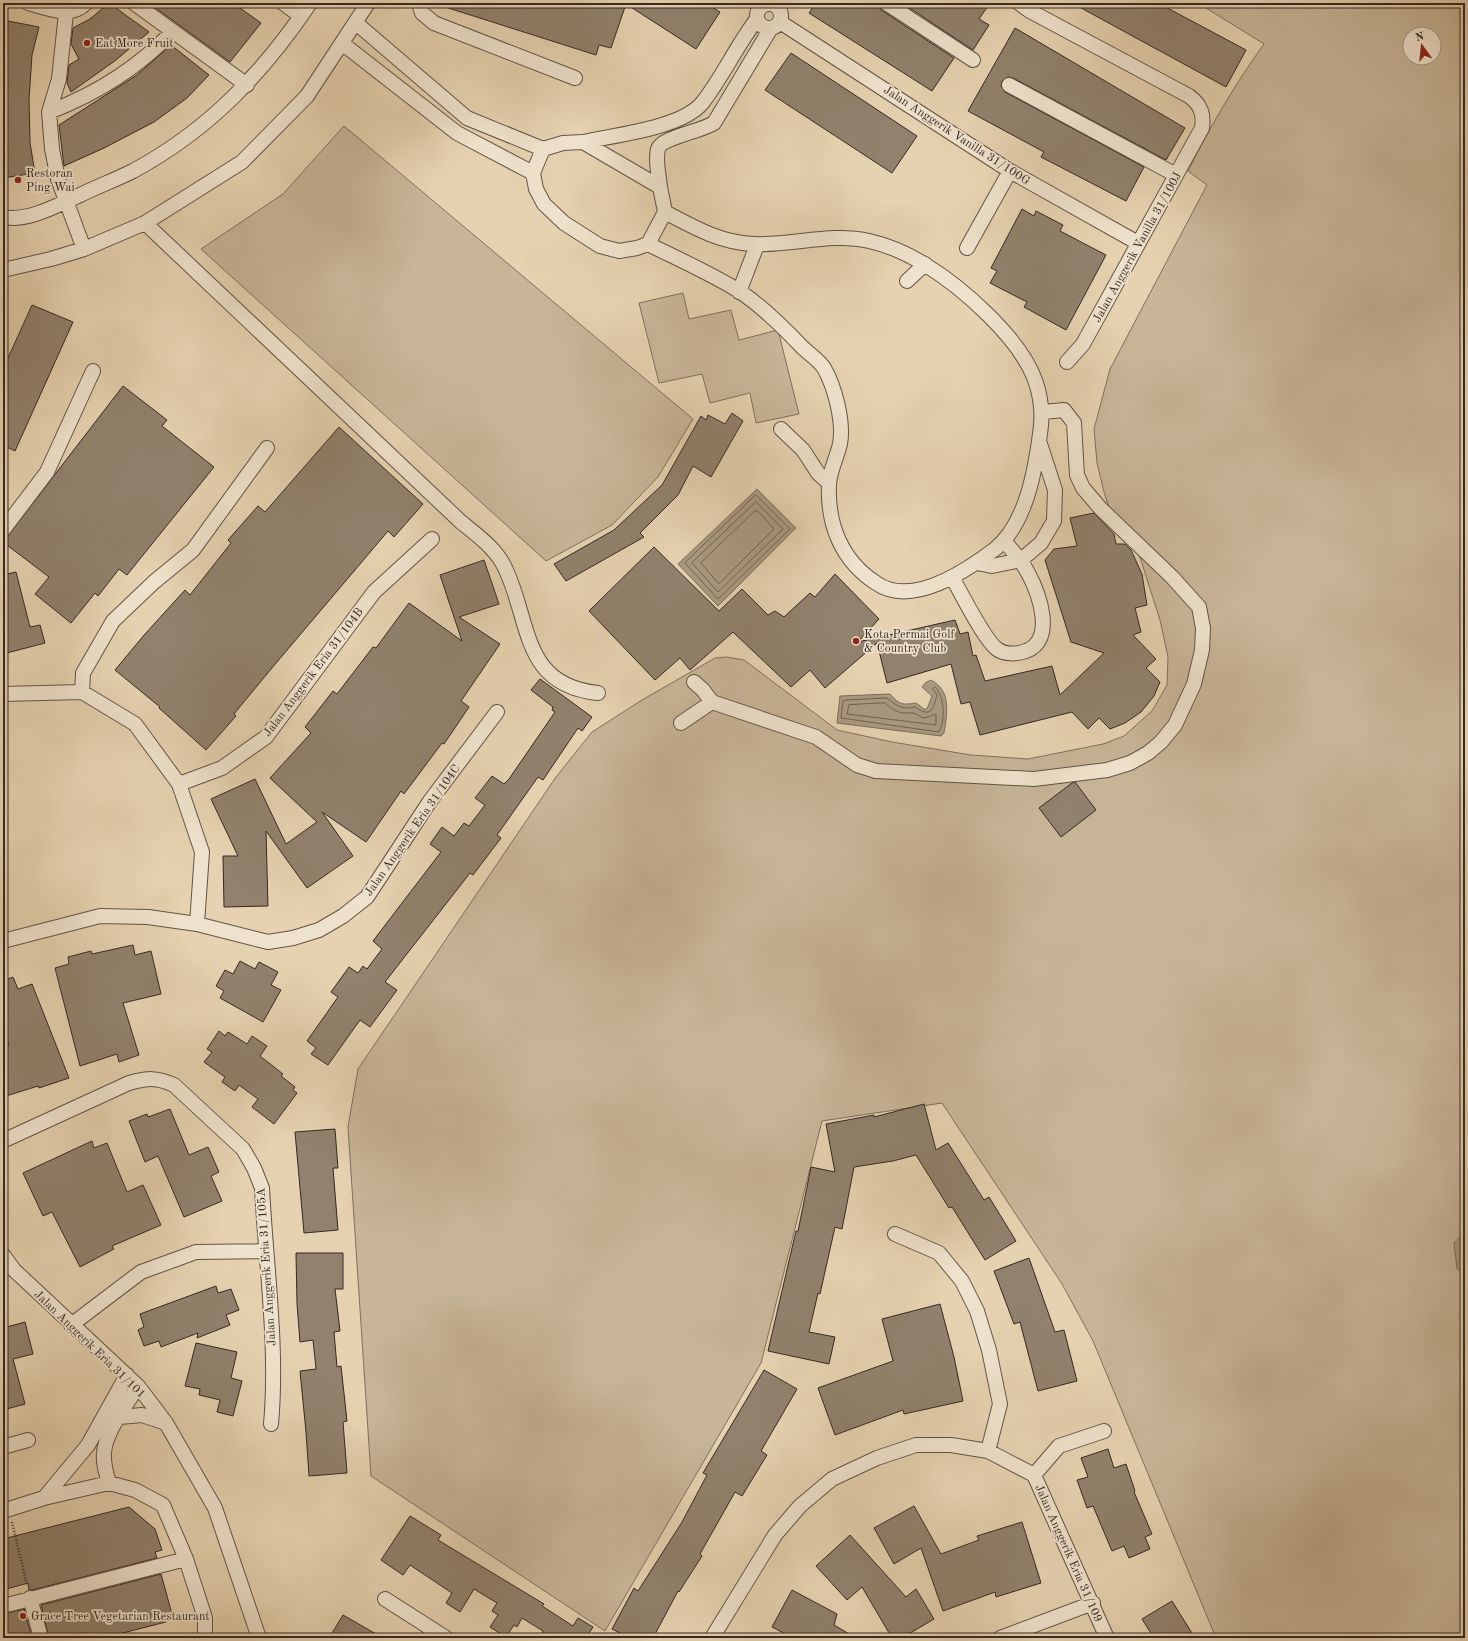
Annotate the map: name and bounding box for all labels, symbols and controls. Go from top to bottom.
north arrow [1402,26,1442,66]
text: N [1414,31,1426,44]
marker: Eat More Fruit [82,38,92,48]
place label: Eat More Fruit [95,38,173,50]
street label: Jalan Anggerik Vanilla 31/100G [881,84,1032,188]
place label: Restoran Ping Wai [26,168,75,194]
street label: Jalan Anggerik Vanilla 31/100J [1091,170,1185,325]
marker: Restoran Ping Wai [13,175,23,185]
street label: Jalan Anggerik Eria 31/104B [262,606,366,739]
place label: Kota Permai Golf & Country Club [864,629,955,655]
marker: Kota Permai Golf & Country Club [851,636,861,646]
street label: Jalan Anggerik Eria 31/104C [363,763,463,898]
street label: Jalan Anggerik Eria 31/105A [254,1188,279,1346]
street label: Jalan Anggerik Eria 31/101 [31,1289,147,1401]
street label: Jalan Anggerik Eria 31/109 [1032,1483,1104,1624]
marker: Grace Tree Vegetarian Restaurant [18,1611,28,1621]
place label: Grace Tree Vegetarian Restaurant [31,1611,210,1623]

